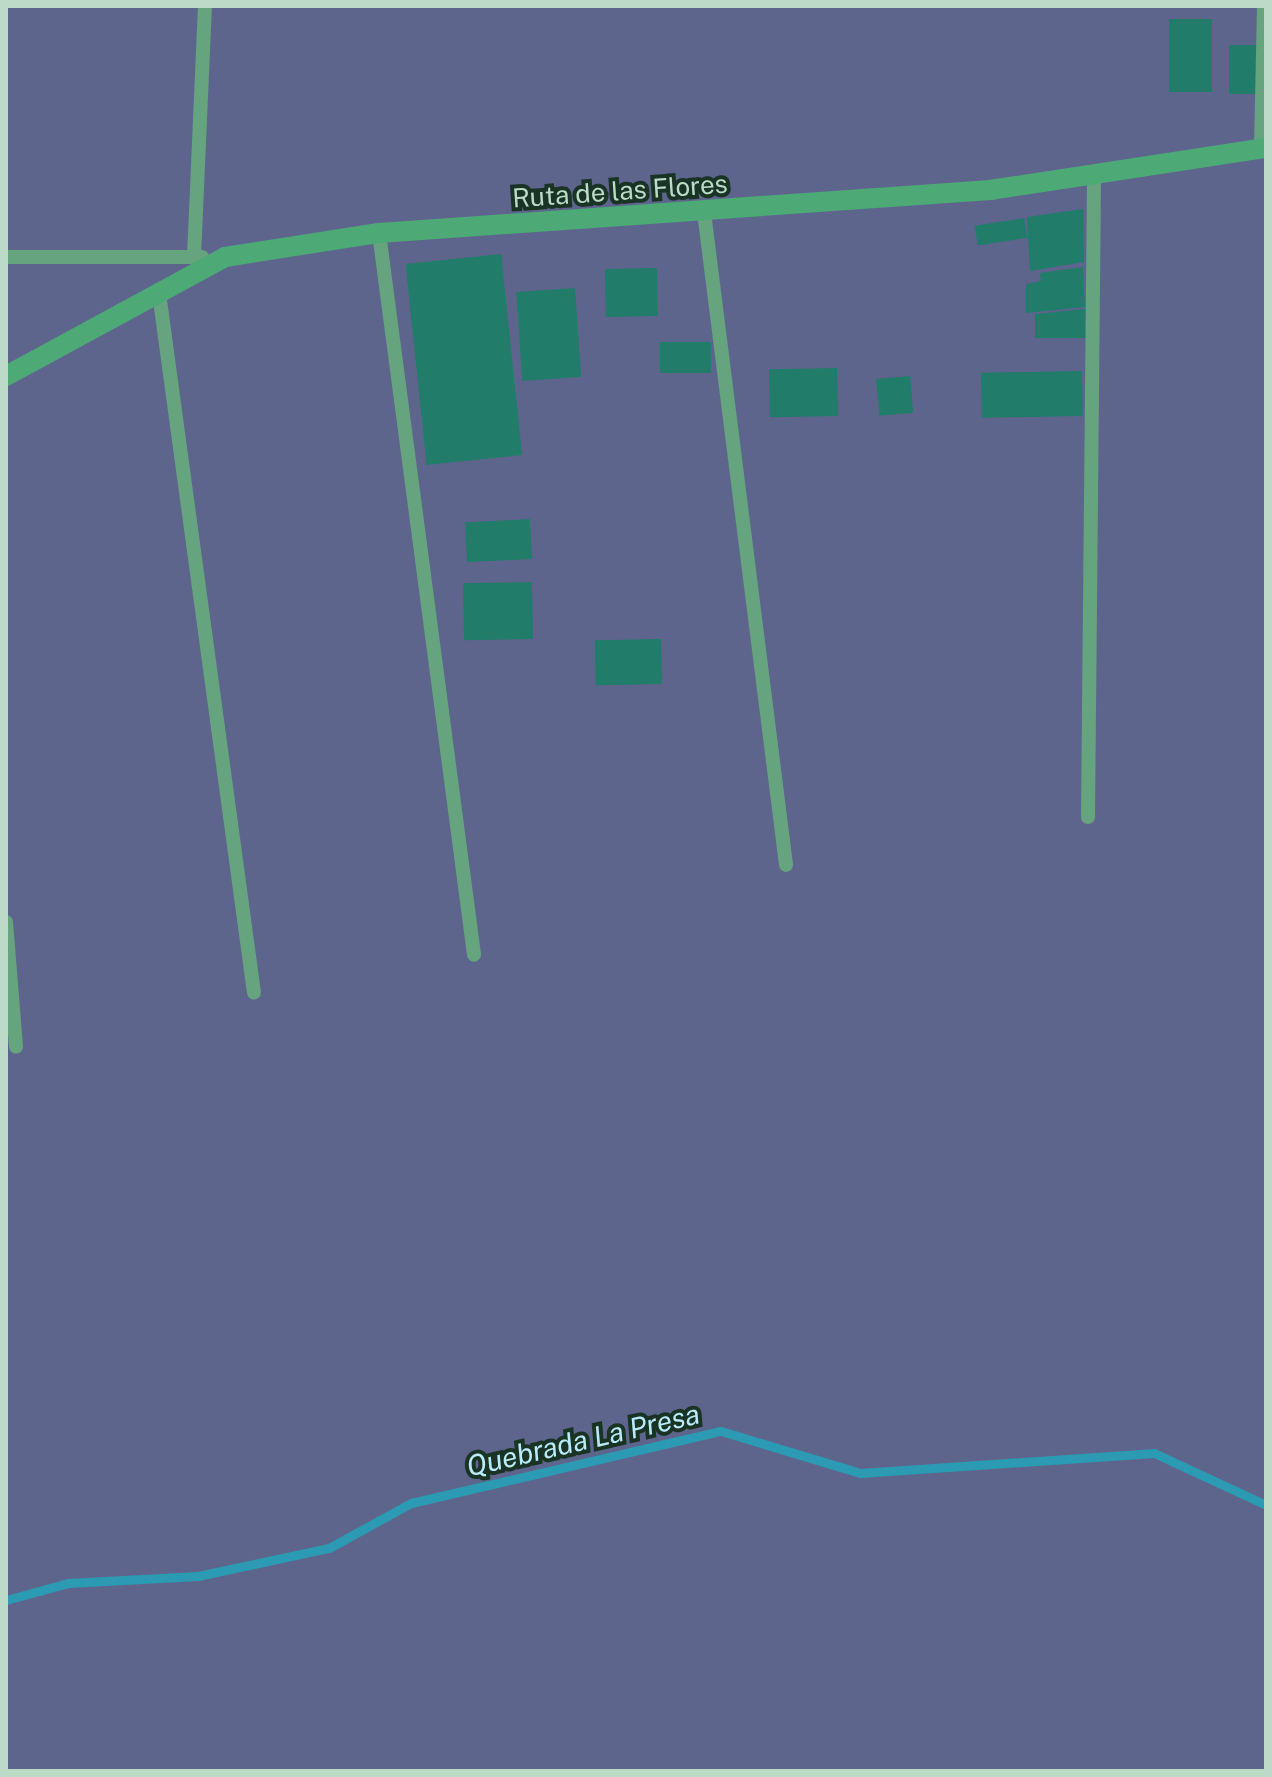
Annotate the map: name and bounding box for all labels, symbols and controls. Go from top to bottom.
street label: Ruta de las Flores [511,168,729,214]
water label: Quebrada La Presa [463,1397,703,1483]

